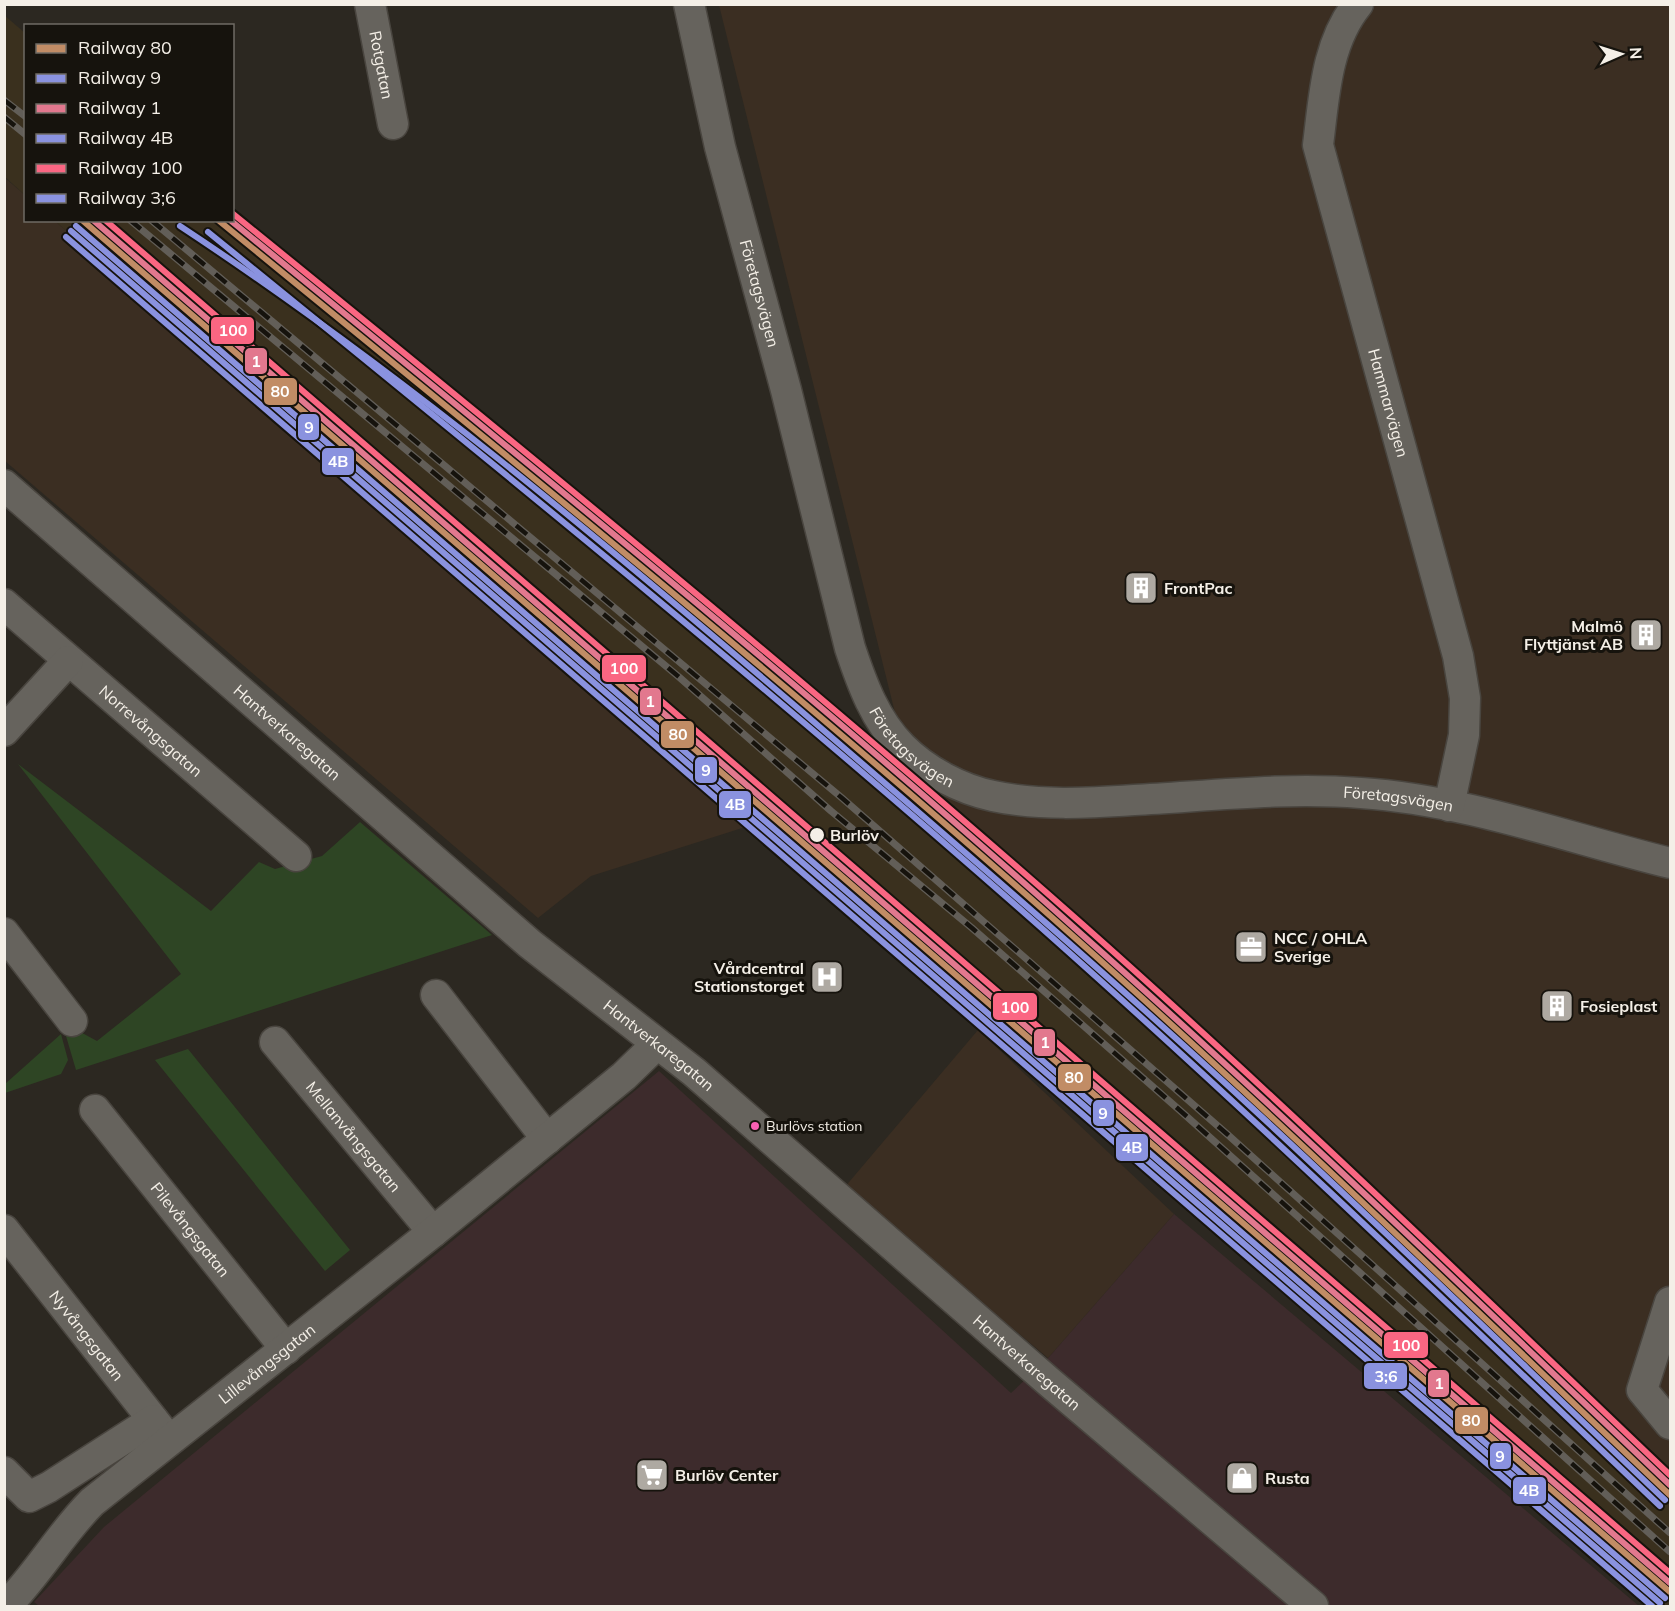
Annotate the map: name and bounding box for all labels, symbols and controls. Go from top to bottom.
legend [24,24,234,222]
north arrow [1591,24,1651,84]
street label: Rotgatan [365,29,398,101]
text: Railway 80 [78,36,172,59]
text: N [1626,47,1646,60]
text: Railway 9 [78,66,161,89]
text: Railway 1 [78,96,161,119]
text: Railway 4B [78,126,173,149]
text: Railway 100 [78,156,183,179]
text: Railway 3;6 [78,186,176,209]
street label: Företagsvägen [736,237,784,349]
line badge: 100 [210,316,255,345]
text: 100 [219,320,247,340]
street label: Hammarvägen [1364,346,1413,459]
line badge: 1 [244,347,268,375]
text: 1 [251,351,261,371]
line badge: 80 [263,377,298,406]
text: 80 [270,381,290,401]
line badge: 9 [297,413,320,441]
text: 9 [304,417,314,437]
line badge: 4B [321,447,355,476]
text: 4B [328,451,348,471]
building icon: FrontPac [1123,570,1159,606]
place label: FrontPac [1164,578,1233,598]
place label: Malmö Flyttjänst AB [1524,616,1623,654]
building icon: Malmö Flyttjänst AB [1628,617,1664,653]
line badge: 100 [601,654,647,683]
text: 100 [610,658,638,678]
street label: Hantverkaregatan [229,680,345,784]
street label: Norrevångsgatan [95,681,207,781]
line badge: 1 [639,687,662,716]
text: 1 [645,691,655,711]
street label: Företagsvägen [865,703,958,791]
line badge: 80 [660,720,695,749]
text: 80 [668,724,688,744]
line badge: 9 [694,756,718,784]
text: 9 [701,760,711,780]
street label: Företagsvägen [1343,782,1455,816]
line badge: 4B [718,790,752,819]
text: 4B [725,794,745,814]
place label: Burlöv [830,825,879,845]
marker: Burlöv [808,826,826,844]
place label: NCC / OHLA Sverige [1274,928,1367,966]
office icon: NCC / OHLA Sverige [1233,929,1269,965]
place label: Vårdcentral Stationstorget [694,958,804,996]
hospital icon: Vårdcentral Stationstorget [809,959,845,995]
building icon: Fosieplast [1539,988,1575,1024]
line badge: 100 [992,992,1038,1021]
street label: Hantverkaregatan [599,995,719,1095]
place label: Fosieplast [1580,996,1657,1016]
text: 100 [1001,997,1029,1017]
line badge: 1 [1033,1028,1056,1057]
text: 1 [1040,1032,1050,1052]
line badge: 80 [1057,1063,1092,1092]
text: 80 [1064,1067,1084,1087]
street label: Mellanvångsgatan [302,1077,405,1196]
line badge: 9 [1092,1099,1115,1127]
text: 9 [1098,1103,1108,1123]
place label: Burlövs station [766,1117,862,1135]
marker: Burlövs station [749,1120,761,1132]
line badge: 4B [1115,1133,1149,1162]
text: 4B [1122,1137,1142,1157]
street label: Pilevångsgatan [147,1178,234,1281]
street label: Nyvångsgatan [45,1286,129,1385]
street label: Hantverkaregatan [969,1310,1085,1414]
street label: Lillevångsgatan [214,1319,319,1408]
line badge: 100 [1383,1331,1429,1359]
text: 100 [1392,1335,1420,1355]
line badge: 3;6 [1363,1362,1408,1390]
text: 3;6 [1374,1366,1398,1386]
line badge: 1 [1427,1369,1450,1398]
text: 1 [1434,1373,1444,1393]
line badge: 80 [1454,1406,1489,1435]
text: 80 [1461,1410,1481,1430]
line badge: 9 [1489,1442,1512,1470]
text: 9 [1495,1446,1505,1466]
supermarket icon: Burlöv Center [634,1457,670,1493]
shop icon: Rusta [1224,1460,1260,1496]
place label: Burlöv Center [675,1465,779,1485]
place label: Rusta [1265,1468,1310,1488]
line badge: 4B [1512,1476,1547,1505]
text: 4B [1519,1480,1539,1500]

